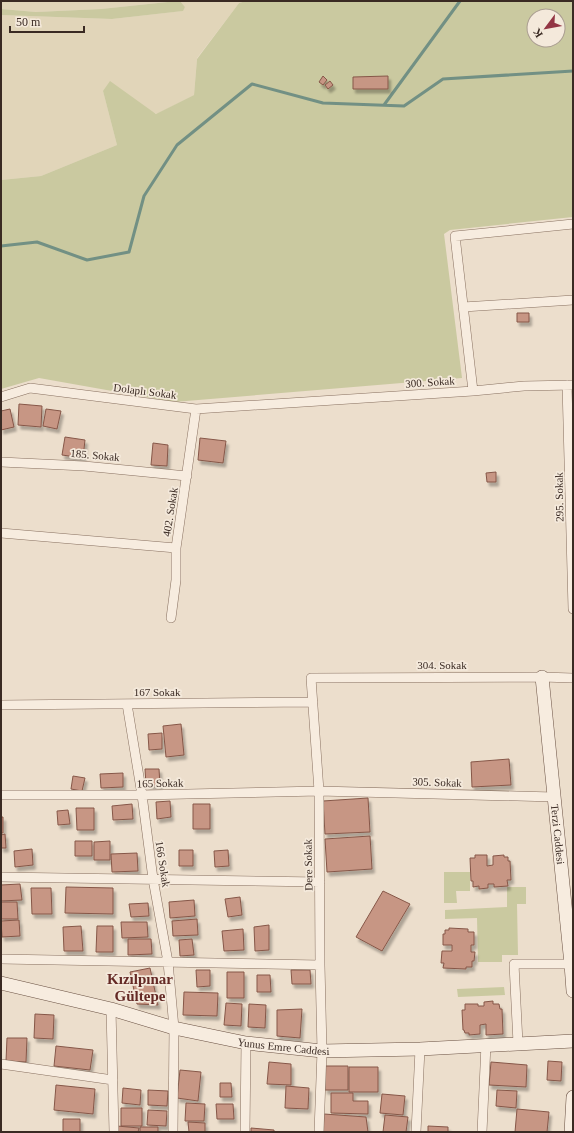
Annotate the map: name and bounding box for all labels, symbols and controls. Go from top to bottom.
scale bar [10,8,84,34]
north arrow [526,8,566,48]
text: 50 m [16,15,41,29]
text: K [530,26,545,40]
street label: 300. Sokak [405,374,456,390]
street label: Dolaplı Sokak [113,381,178,401]
street label: 185. Sokak [70,447,121,463]
street label: 295. Sokak [553,472,565,522]
street label: 402. Sokak [160,486,180,537]
street label: 304. Sokak [417,659,467,671]
street label: 167 Sokak [134,686,181,698]
street label: 305. Sokak [412,775,462,789]
street label: 165 Sokak [137,777,184,789]
street label: Terzi Caddesi [549,803,567,865]
street label: Dere Sokak [302,839,314,891]
street label: 166 Sokak [153,840,173,889]
district label: Kızılpınar Gültepe [107,971,173,1004]
street label: Yunus Emre Caddesi [236,1035,329,1057]

